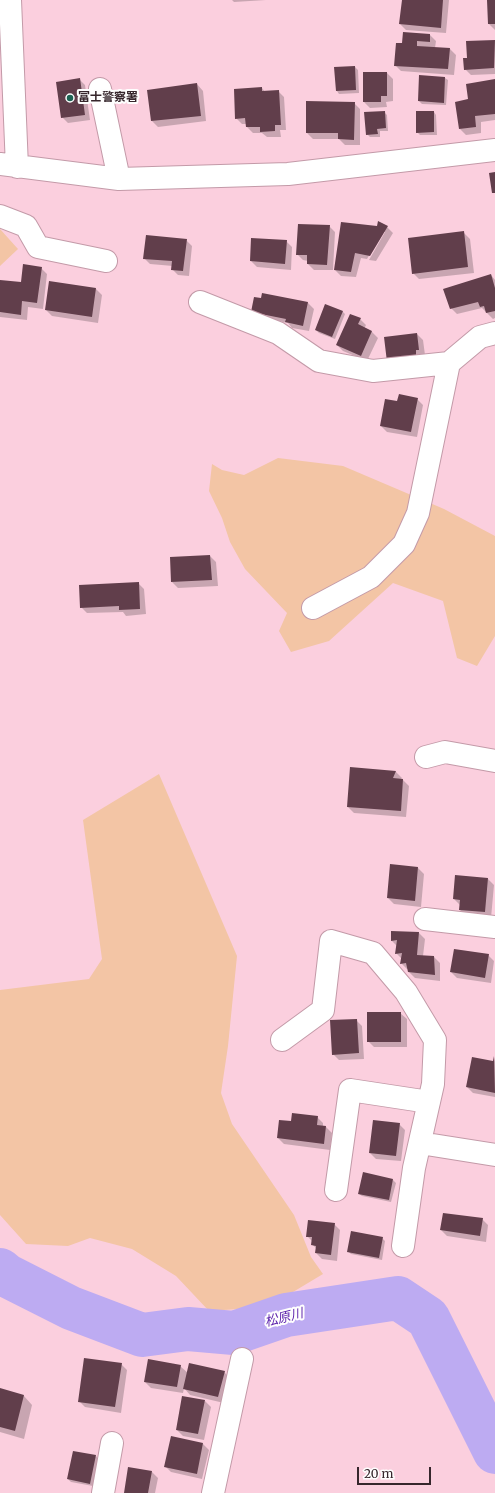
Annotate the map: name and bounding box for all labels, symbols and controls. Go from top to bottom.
place label: 富士警察署 [78,91,138,105]
marker: 富士警察署 [65,93,75,103]
water label: 松原川 [263,1306,305,1330]
scale bar [359,1459,433,1485]
text: 20 m [364,1466,393,1481]

